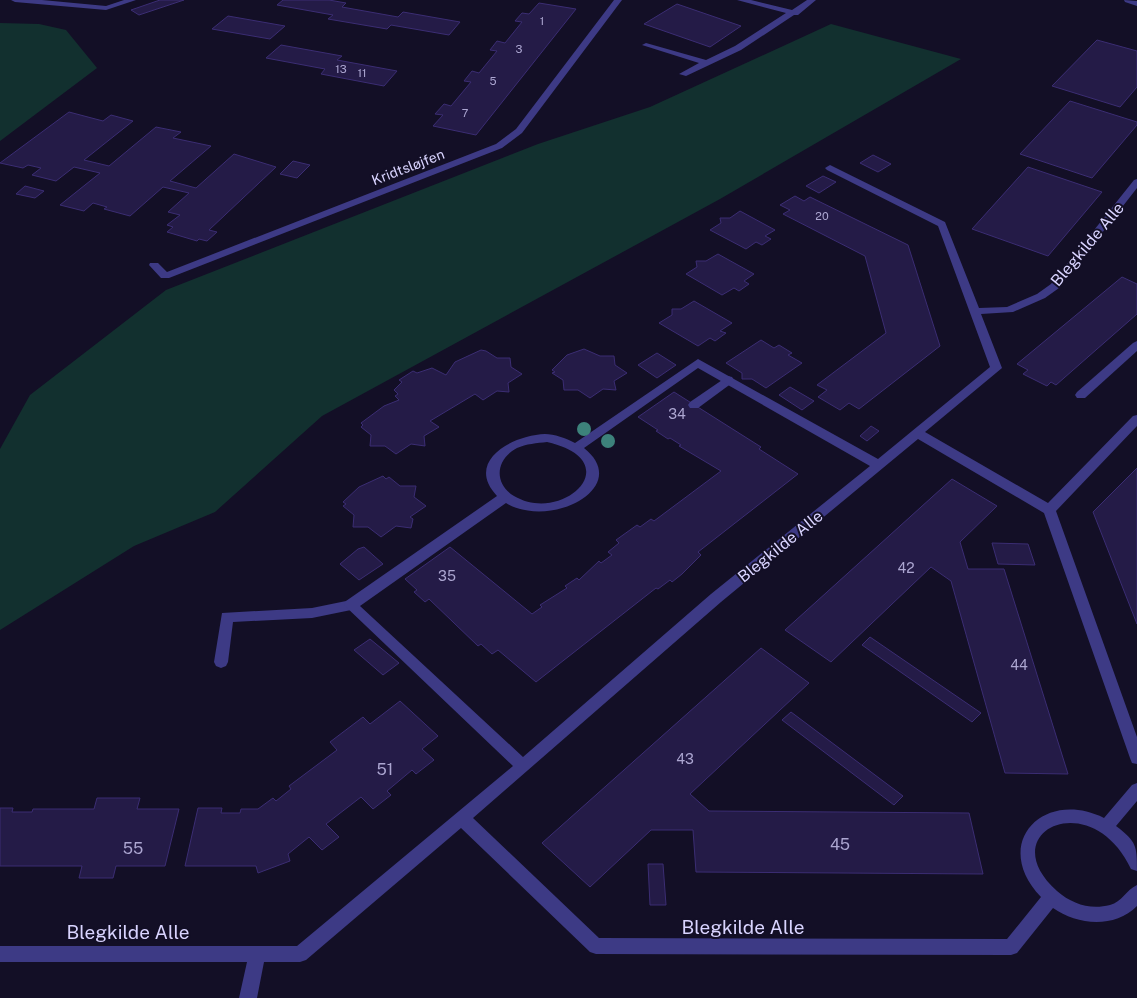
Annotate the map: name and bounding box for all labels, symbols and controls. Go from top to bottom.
house number: 1 [540,15,544,27]
house number: 3 [516,43,523,55]
house number: 13 [335,63,347,75]
house number: 11 [358,67,366,79]
house number: 5 [489,75,497,87]
house number: 7 [462,107,469,119]
street label: Kridtsløjfen [369,146,447,188]
street label: Blegkilde Alle [1047,199,1128,290]
house number: 20 [815,210,829,222]
house number: 34 [668,406,686,422]
street label: Blegkilde Alle [734,506,827,586]
house number: 42 [897,560,915,576]
house number: 35 [438,568,456,584]
house number: 44 [1010,657,1028,673]
house number: 43 [676,751,694,767]
house number: 51 [377,760,393,779]
house number: 45 [830,835,850,854]
house number: 55 [123,839,143,858]
street label: Blegkilde Alle [682,916,804,938]
street label: Blegkilde Alle [67,921,189,943]

